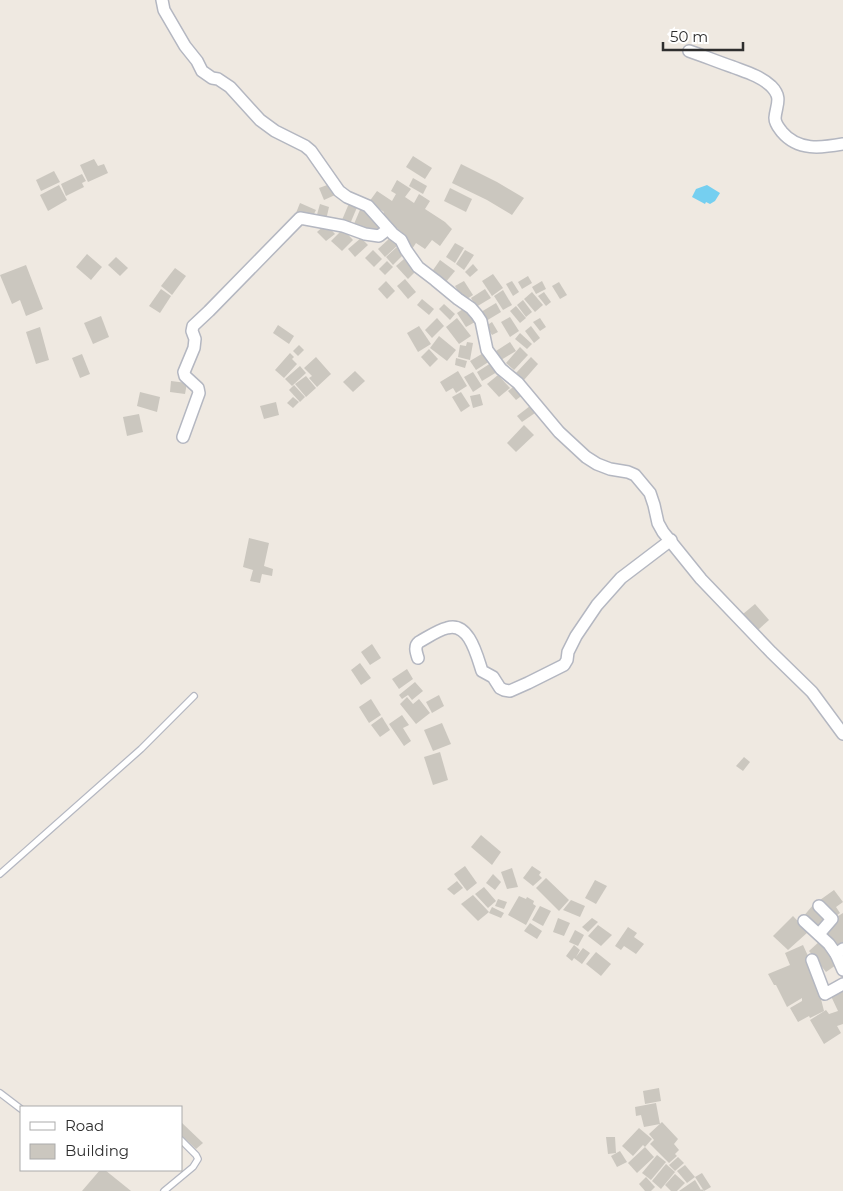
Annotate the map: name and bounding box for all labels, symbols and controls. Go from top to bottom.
scale bar [663,20,743,52]
text: 50 m [670,27,708,46]
legend [20,1106,182,1171]
text: Road [65,1116,104,1135]
text: Building [65,1141,129,1160]

